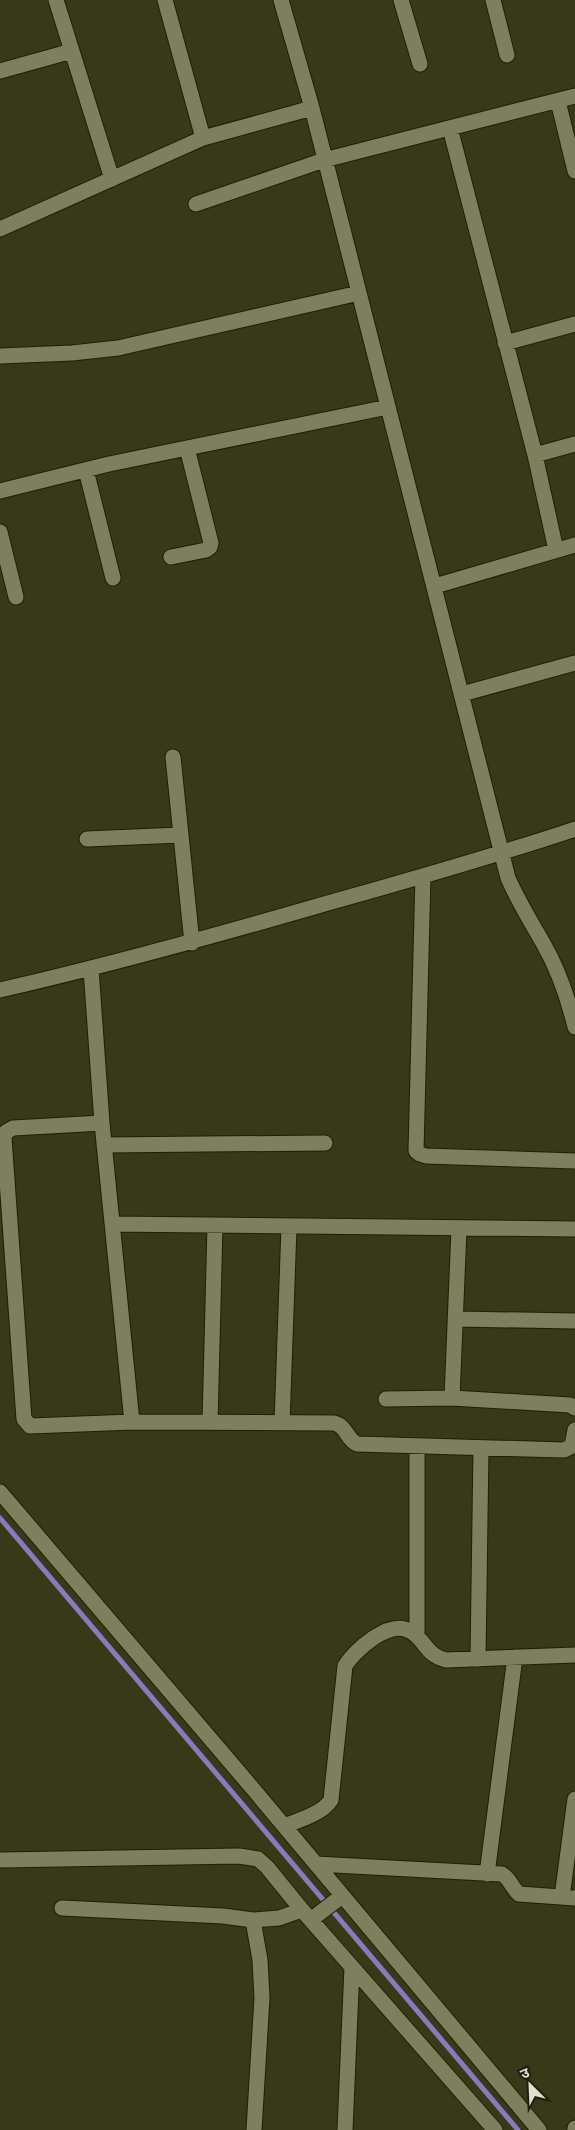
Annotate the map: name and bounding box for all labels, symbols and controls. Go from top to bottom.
north arrow [505,2060,555,2110]
text: उ [518,2064,534,2085]

